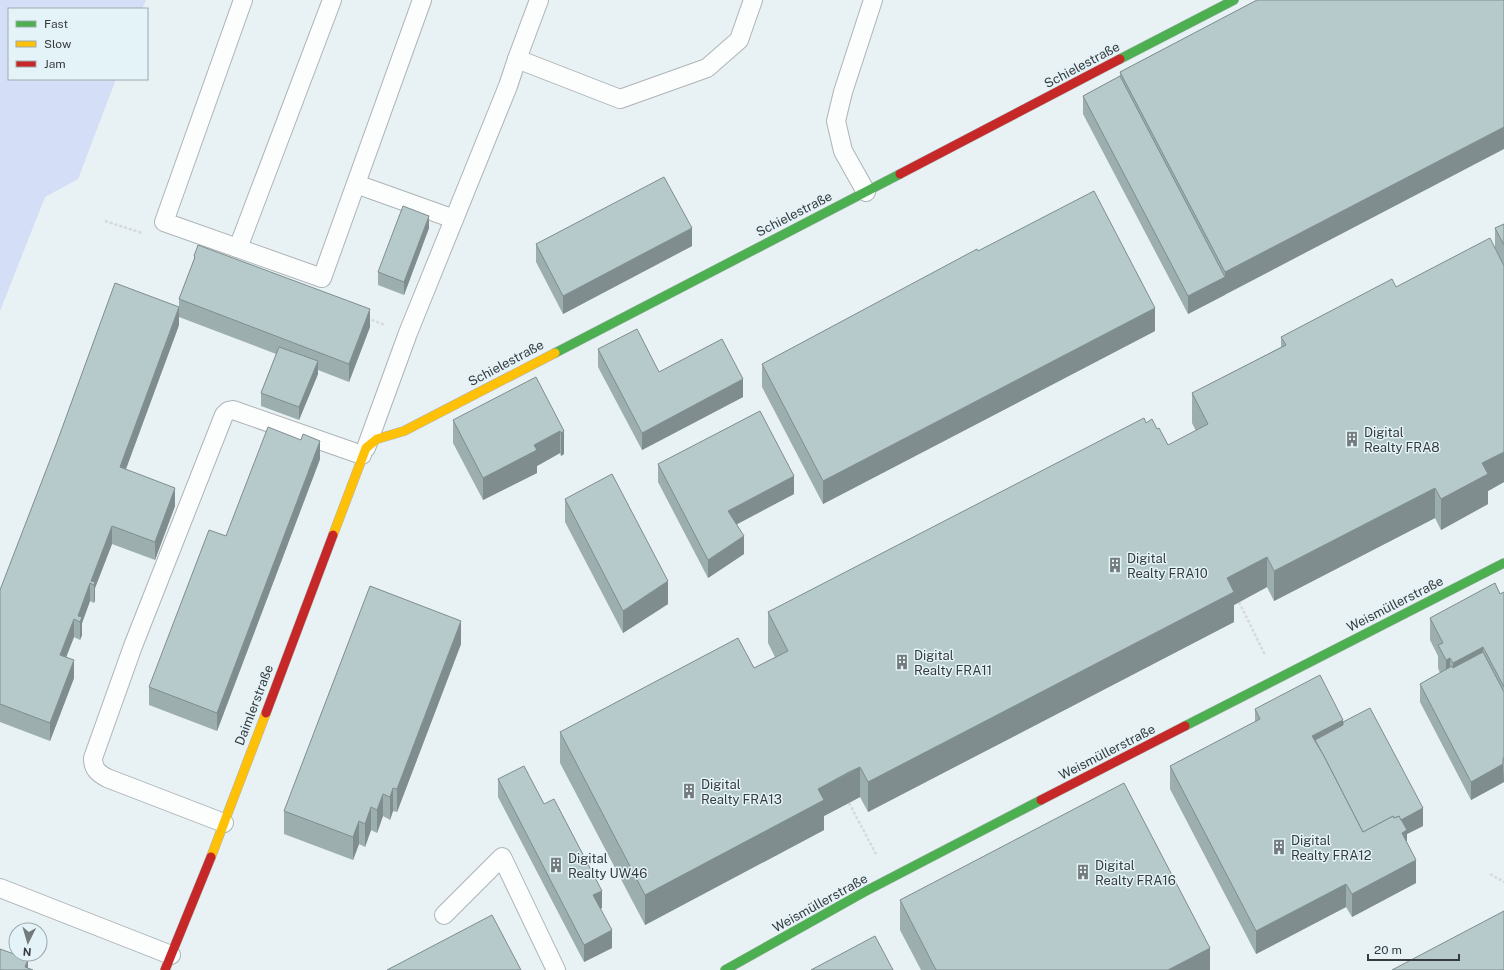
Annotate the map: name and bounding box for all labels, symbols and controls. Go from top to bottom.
legend [8,8,148,80]
text: Fast [44,17,69,31]
text: Slow [44,37,72,51]
street label: Schielestraße [1042,39,1122,91]
text: Jam [44,57,66,71]
street label: Schielestraße [754,188,834,240]
street label: Schielestraße [466,337,546,389]
place label: Digital Realty FRA8 [1364,425,1440,455]
building icon: Digital Realty FRA8 [1343,430,1361,448]
place label: Digital Realty FRA10 [1127,551,1208,581]
building icon: Digital Realty FRA10 [1106,556,1124,574]
street label: Weismüllerstraße [1344,573,1446,635]
place label: Digital Realty FRA11 [914,648,992,678]
building icon: Digital Realty FRA11 [893,653,911,671]
street label: Daimlerstraße [232,662,276,748]
street label: Weismüllerstraße [1056,721,1158,783]
place label: Digital Realty FRA13 [701,777,782,807]
building icon: Digital Realty FRA13 [680,782,698,800]
place label: Digital Realty FRA12 [1291,833,1372,863]
building icon: Digital Realty FRA12 [1270,838,1288,856]
place label: Digital Realty UW46 [568,851,647,881]
building icon: Digital Realty UW46 [547,856,565,874]
place label: Digital Realty FRA16 [1095,858,1176,888]
building icon: Digital Realty FRA16 [1074,863,1092,881]
street label: Weismüllerstraße [770,871,870,935]
north arrow [8,922,48,962]
scale bar [1368,936,1459,962]
text: 20 m [1374,943,1402,957]
text: N [22,946,32,958]

